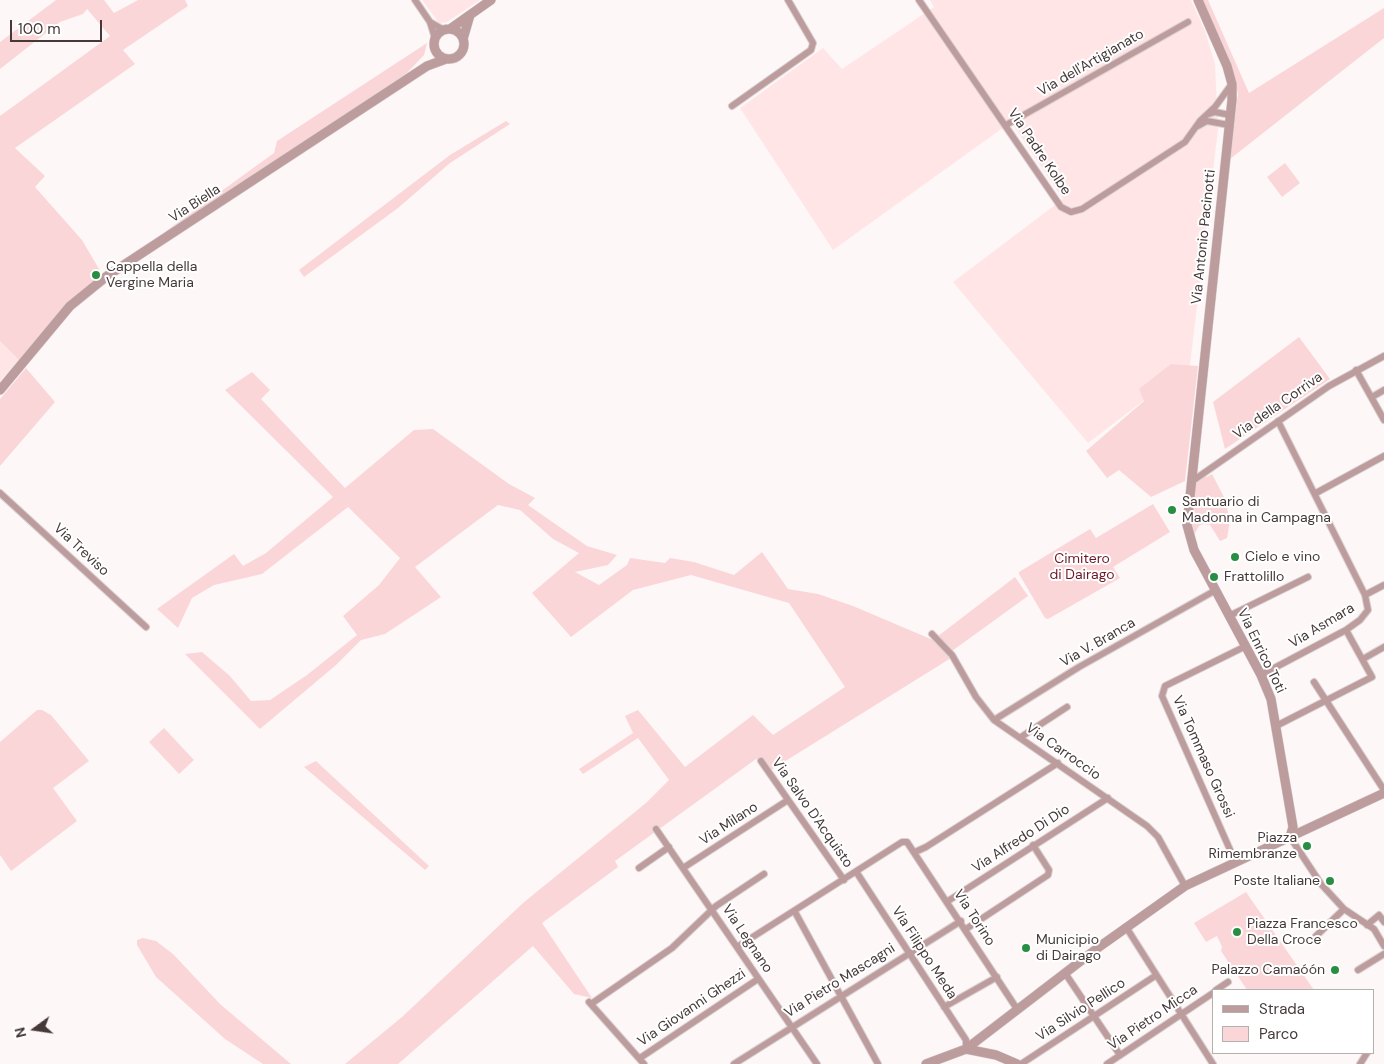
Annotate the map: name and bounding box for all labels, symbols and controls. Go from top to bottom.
scale bar [12,10,105,42]
text: 100 m [18,19,61,39]
street label: Via dell'Artigianato [1035,26,1147,100]
street label: Via Padre Kolbe [1004,106,1074,198]
street label: Via Antonio Pacinotti [1189,169,1219,305]
street label: Via Biella [166,181,224,227]
place label: Cappella della Vergine Maria [106,259,197,292]
marker: Cappella della Vergine Maria [90,269,102,281]
street label: Via della Corriva [1230,369,1326,443]
place label: Santuario di Madonna in Campagna [1182,494,1331,526]
marker: Santuario di Madonna in Campagna [1166,504,1178,516]
street label: Via Treviso [50,520,112,580]
place label: Cielo e vino [1245,549,1320,565]
park label: Cimitero di Dairago [1049,551,1115,584]
marker: Cielo e vino [1229,551,1241,563]
place label: Frattolillo [1224,569,1284,585]
marker: Frattolillo [1208,571,1220,583]
street label: Via Asmara [1286,600,1358,652]
street label: Via Enrico Toti [1233,606,1289,696]
street label: Via V. Branca [1058,615,1138,671]
street label: Via Tommaso Grossi [1169,693,1237,821]
street label: Via Carroccio [1022,720,1104,784]
street label: Via Salvo D'Acquisto [768,755,856,871]
street label: Via Milano [697,799,761,849]
street label: Via Alfredo Di Dio [969,801,1073,877]
place label: Piazza Rimembranze [1208,830,1297,862]
marker: Piazza Rimembranze [1301,840,1313,852]
place label: Poste Italiane [1234,873,1320,889]
marker: Poste Italiane [1324,875,1336,887]
street label: Via Torino [950,887,998,949]
street label: Via Legnano [718,902,776,976]
street label: Via Filippo Meda [888,904,960,1002]
place label: Piazza Francesco Della Croce [1247,916,1358,949]
marker: Piazza Francesco Della Croce [1231,926,1243,938]
place label: Municipio di Dairago [1036,932,1101,964]
street label: Via Pietro Mascagni [782,940,898,1022]
marker: Municipio di Dairago [1020,942,1032,954]
place label: Palazzo Camaóón [1212,962,1325,978]
marker: Palazzo Camaóón [1329,964,1341,976]
street label: Via Giovanni Ghezzi [635,966,749,1050]
street label: Via Silvio Pellico [1033,975,1129,1045]
street label: Via Pietro Micca [1105,982,1201,1054]
legend [1212,989,1374,1054]
text: Strada [1259,999,1305,1019]
north arrow [10,1004,60,1054]
text: Parco [1259,1024,1298,1044]
text: N [10,1025,30,1040]

